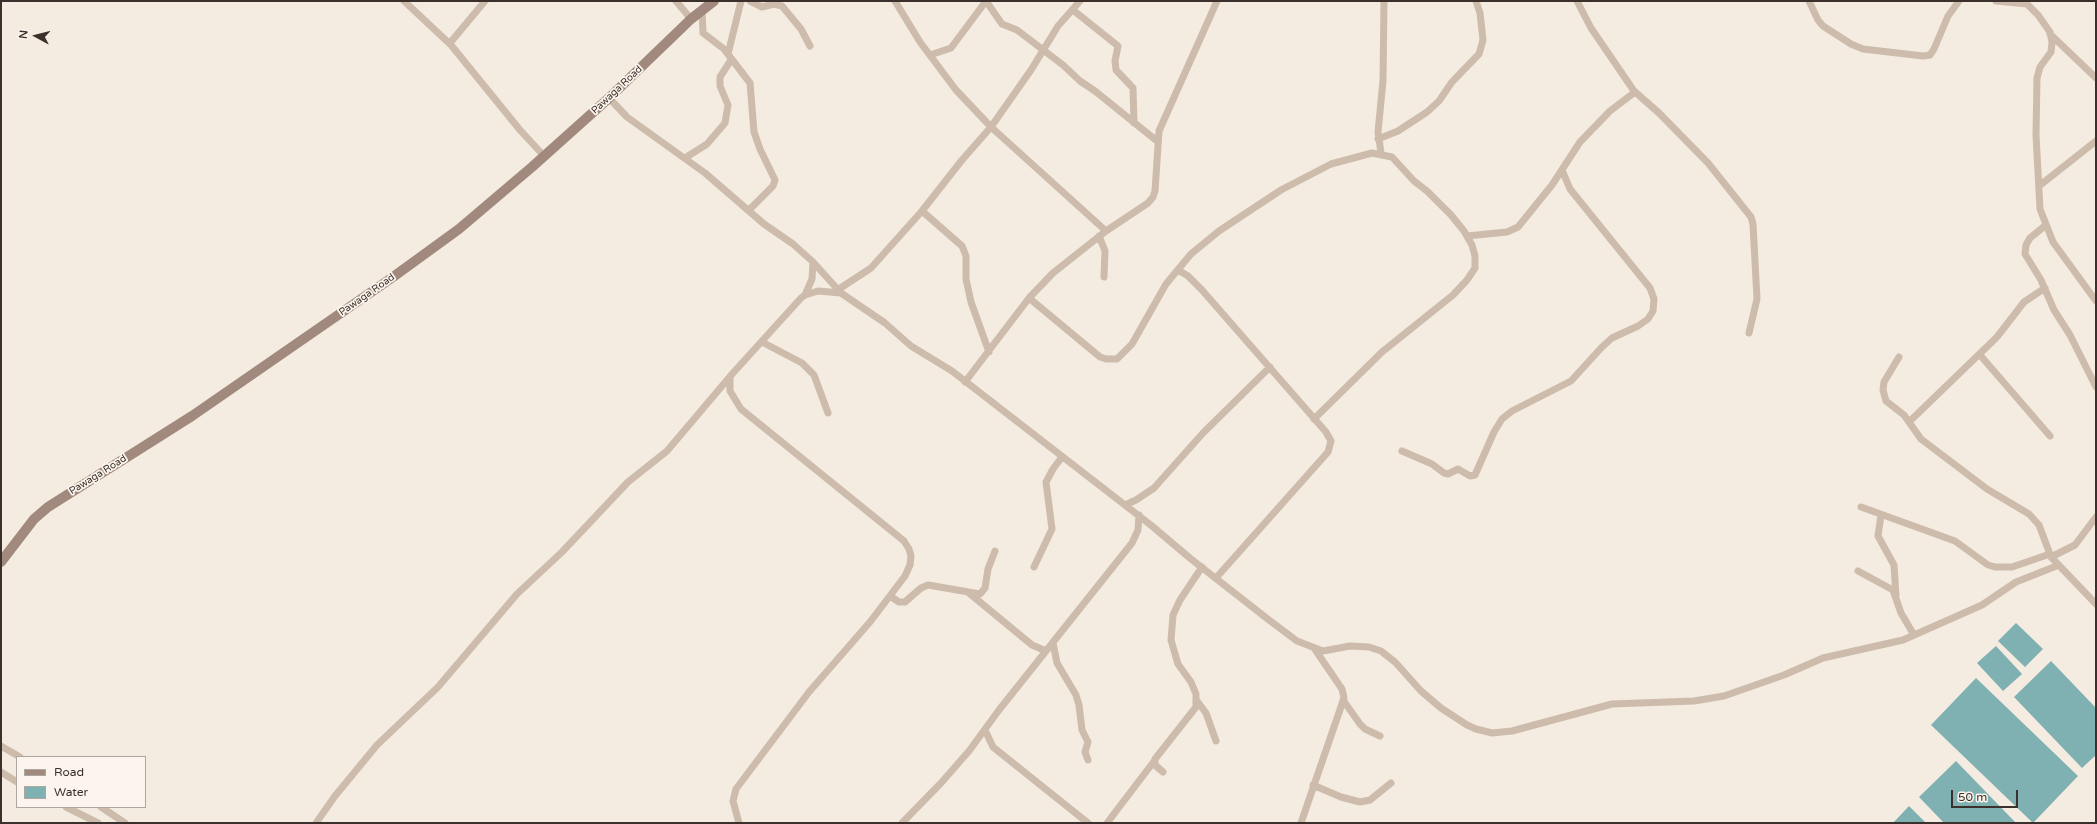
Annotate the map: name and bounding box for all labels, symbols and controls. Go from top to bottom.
north arrow [16,16,56,56]
text: N [17,29,31,40]
street label: Pawaga Road [589,63,645,117]
street label: Pawaga Road [337,271,397,319]
street label: Pawaga Road [67,453,129,497]
legend [16,756,146,808]
text: Road [54,765,84,779]
scale bar [1953,782,2020,808]
text: Water [54,785,88,799]
text: 50 m [1958,790,1987,804]

